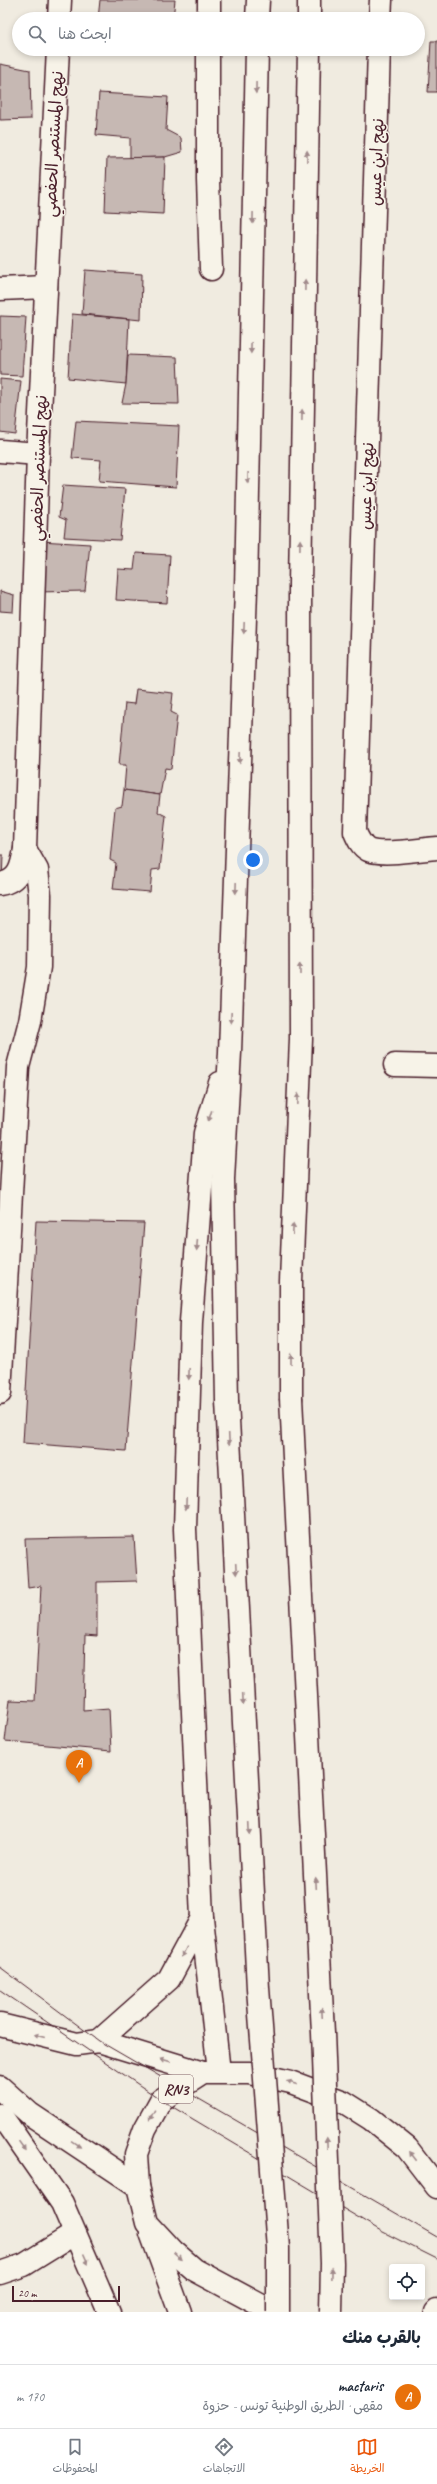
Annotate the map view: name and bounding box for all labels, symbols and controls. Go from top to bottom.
search box [12,12,425,56]
icon: search [26,23,48,45]
text: ابحث هنا [58,25,112,44]
street label: نهج المستنصر الحفصي [39,70,72,218]
one-way arrow [253,82,259,95]
street label: نهج ابن عيس [364,118,390,206]
one-way arrow [304,149,310,162]
one-way arrow [250,212,256,225]
one-way arrow [302,278,308,291]
one-way arrow [248,342,254,355]
street label: نهج المستنصر الحفصي [25,394,56,542]
one-way arrow [299,409,306,421]
street label: نهج ابن عيس [354,442,380,530]
one-way arrow [245,472,251,485]
one-way arrow [297,538,303,551]
one-way arrow [241,622,248,634]
one-way arrow [237,752,243,765]
your location [243,850,263,870]
one-way arrow [232,882,239,894]
one-way arrow [297,962,303,975]
one-way arrow [228,1012,234,1025]
one-way arrow [295,1092,301,1105]
one-way arrow [207,1110,213,1122]
one-way arrow [290,1222,296,1235]
one-way arrow [193,1239,200,1251]
one-way arrow [288,1352,294,1365]
one-way arrow [186,1368,193,1380]
one-way arrow [226,1433,233,1445]
one-way arrow [183,1498,189,1511]
one-way arrow [233,1563,239,1576]
one-way arrow [240,1693,246,1706]
pin: A [66,1750,92,1783]
one-way arrow [246,1823,253,1835]
one-way arrow [312,1877,319,1889]
one-way arrow [180,1947,187,1958]
one-way arrow [319,2007,326,2019]
one-way arrow [33,2033,45,2039]
one-way arrow [159,2057,171,2063]
road number: RN3 [159,2075,193,2103]
one-way arrow [286,2080,298,2086]
one-way arrow [149,2109,156,2121]
one-way arrow [324,2137,331,2149]
one-way arrow [71,2140,81,2148]
one-way arrow [18,2141,26,2152]
one-way arrow [409,2151,418,2162]
one-way arrow [173,2251,184,2260]
one-way arrow [83,2254,89,2265]
map controls [389,2264,425,2300]
button: locate [389,2264,425,2300]
one-way arrow [329,2266,335,2279]
scale bar [12,2284,120,2303]
text: 20 m [18,2286,37,2300]
text: بالقرب منك [342,2327,421,2348]
text: mactaris [338,2377,383,2396]
text: 170 m [16,2389,44,2405]
text: A [405,2389,411,2405]
text: مقهى · الطريق الوطنية تونس - حزوة [202,2398,383,2414]
tab: المحفوظات [53,2436,98,2478]
tab: الاتجاهات [203,2436,245,2478]
tab: الخريطة [350,2436,385,2478]

